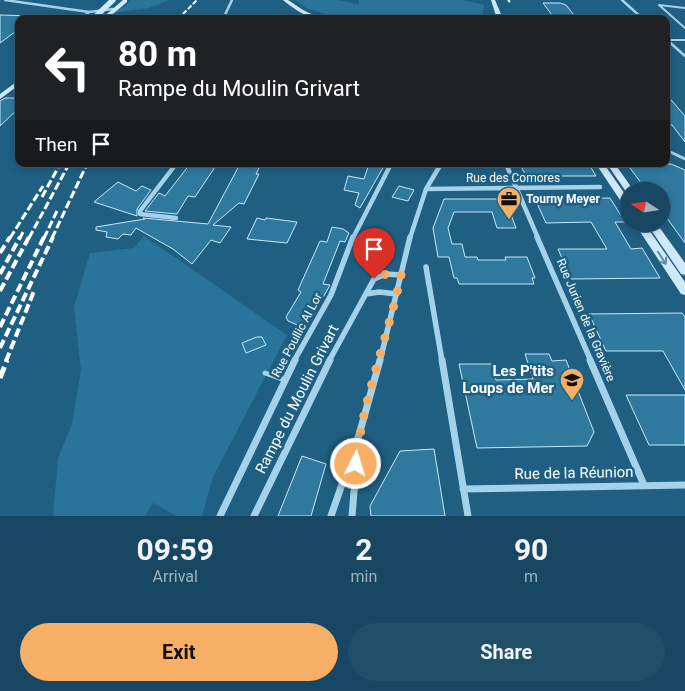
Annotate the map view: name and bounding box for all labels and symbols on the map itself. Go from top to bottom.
street label: Rue des Comores [466,171,560,185]
north arrow [620,182,670,232]
office icon: Tourny Meyer [496,186,522,220]
place label: Tourny Meyer [526,192,600,206]
pin [353,228,395,279]
one-way arrow [657,250,667,264]
street label: Rue Jurien de la Gravière [554,257,618,383]
street label: Rue Poullic Al Lor [269,290,325,380]
street label: Rampe du Moulin Grivart [252,321,342,477]
place label: Les P'tits Loups de Mer [462,362,555,397]
school or university icon: Les P'tits Loups de Mer [559,367,585,401]
position arrow [329,437,381,489]
street label: Rue de la Réunion [514,463,634,483]

